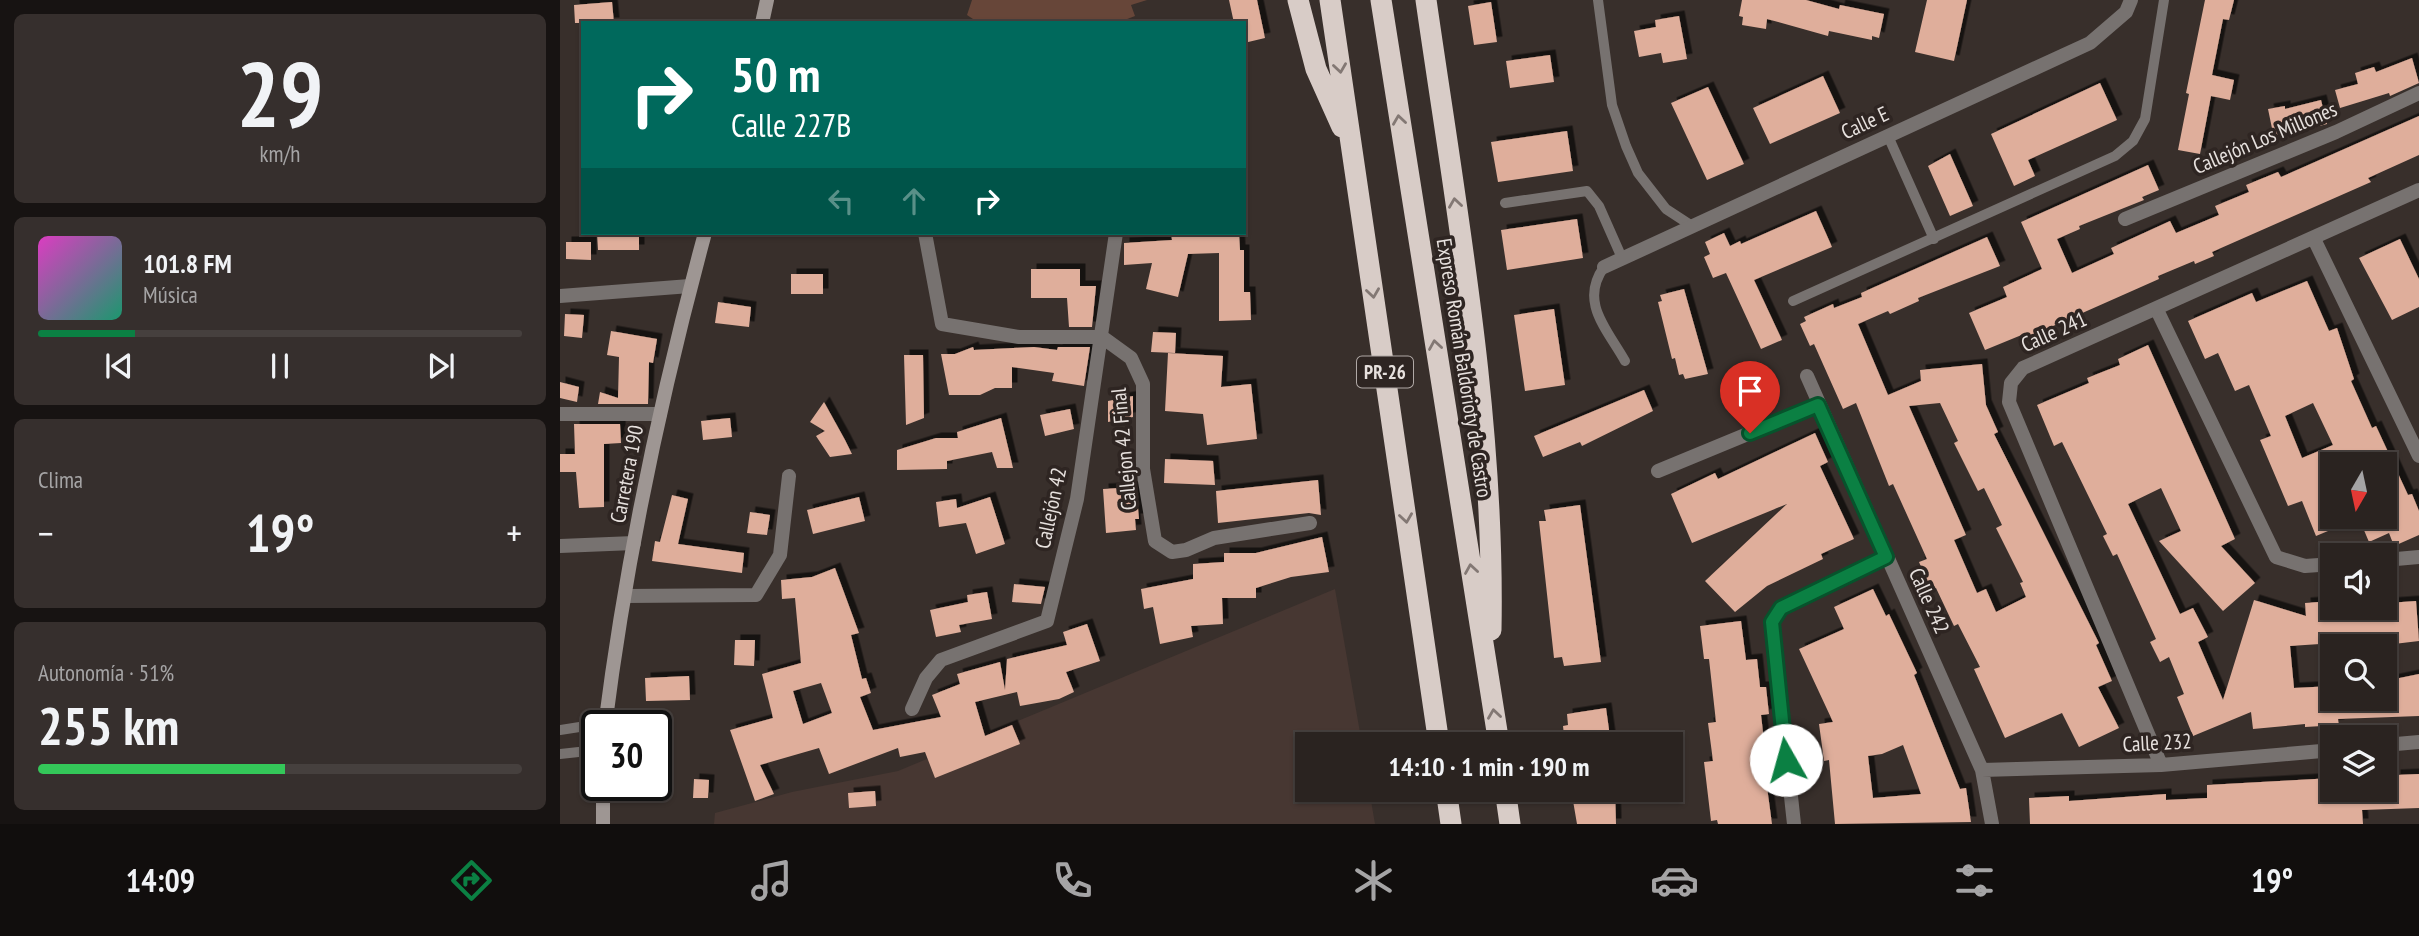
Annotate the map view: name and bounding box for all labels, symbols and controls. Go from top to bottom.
text: 29 [237,34,324,152]
text: 50 m [731,42,820,106]
icon: right [616,49,707,140]
one-way arrow [1332,62,1347,73]
street label: Callejón Los Millones [2189,95,2341,180]
street label: Calle E [1837,100,1893,145]
text: Calle 227B [731,104,851,146]
one-way arrow [1392,114,1407,126]
text: km/h [260,139,300,168]
icon: left [822,182,860,220]
icon: ahead [895,182,933,220]
icon: right [968,182,1006,220]
one-way arrow [1448,197,1463,208]
street label: Expreso Román Baldorioty de Castro [1431,237,1498,499]
text: 101.8 FM [143,247,232,280]
text: Música [143,280,198,309]
one-way arrow [1366,287,1381,298]
street label: Calle 241 [2017,305,2091,358]
one-way arrow [1428,339,1443,351]
icon: previous [100,347,138,385]
icon: pause [261,347,299,385]
icon: next [422,347,460,385]
road number: PR-26 [1357,356,1413,388]
pin [1720,361,1780,433]
icon: arrive [1731,372,1769,410]
street label: Callejon 42 Final [1105,387,1142,511]
street label: Carretera 190 [604,423,649,525]
north arrow [2320,452,2398,528]
map controls [2320,452,2397,802]
text: Clima [38,465,83,494]
street label: Callejón 42 [1029,465,1072,551]
text: 19° [246,499,314,566]
text: − [38,508,54,557]
text: + [506,508,522,557]
one-way arrow [1398,512,1413,524]
button: sound [2320,543,2397,620]
one-way arrow [1464,563,1479,575]
street label: Calle 242 [1903,564,1956,638]
button: search [2320,634,2397,711]
text: Autonomía · 51% [38,658,174,687]
text: 255 km [38,692,179,759]
one-way arrow [1487,709,1502,720]
speed limit sign: 30 [581,710,672,801]
position arrow [1749,723,1823,797]
button: layers [2320,725,2397,802]
street label: Calle 232 [2122,727,2192,758]
text: 14:10 · 1 min · 190 m [1389,750,1589,783]
icon: directions [447,856,496,905]
icon: music [747,856,796,905]
icon: phone [1048,856,1097,905]
icon: climate [1349,856,1398,905]
icon: car [1650,856,1699,905]
icon: filters [1950,856,1999,905]
text: 14:09 [126,859,195,901]
text: 19° [2251,859,2293,901]

